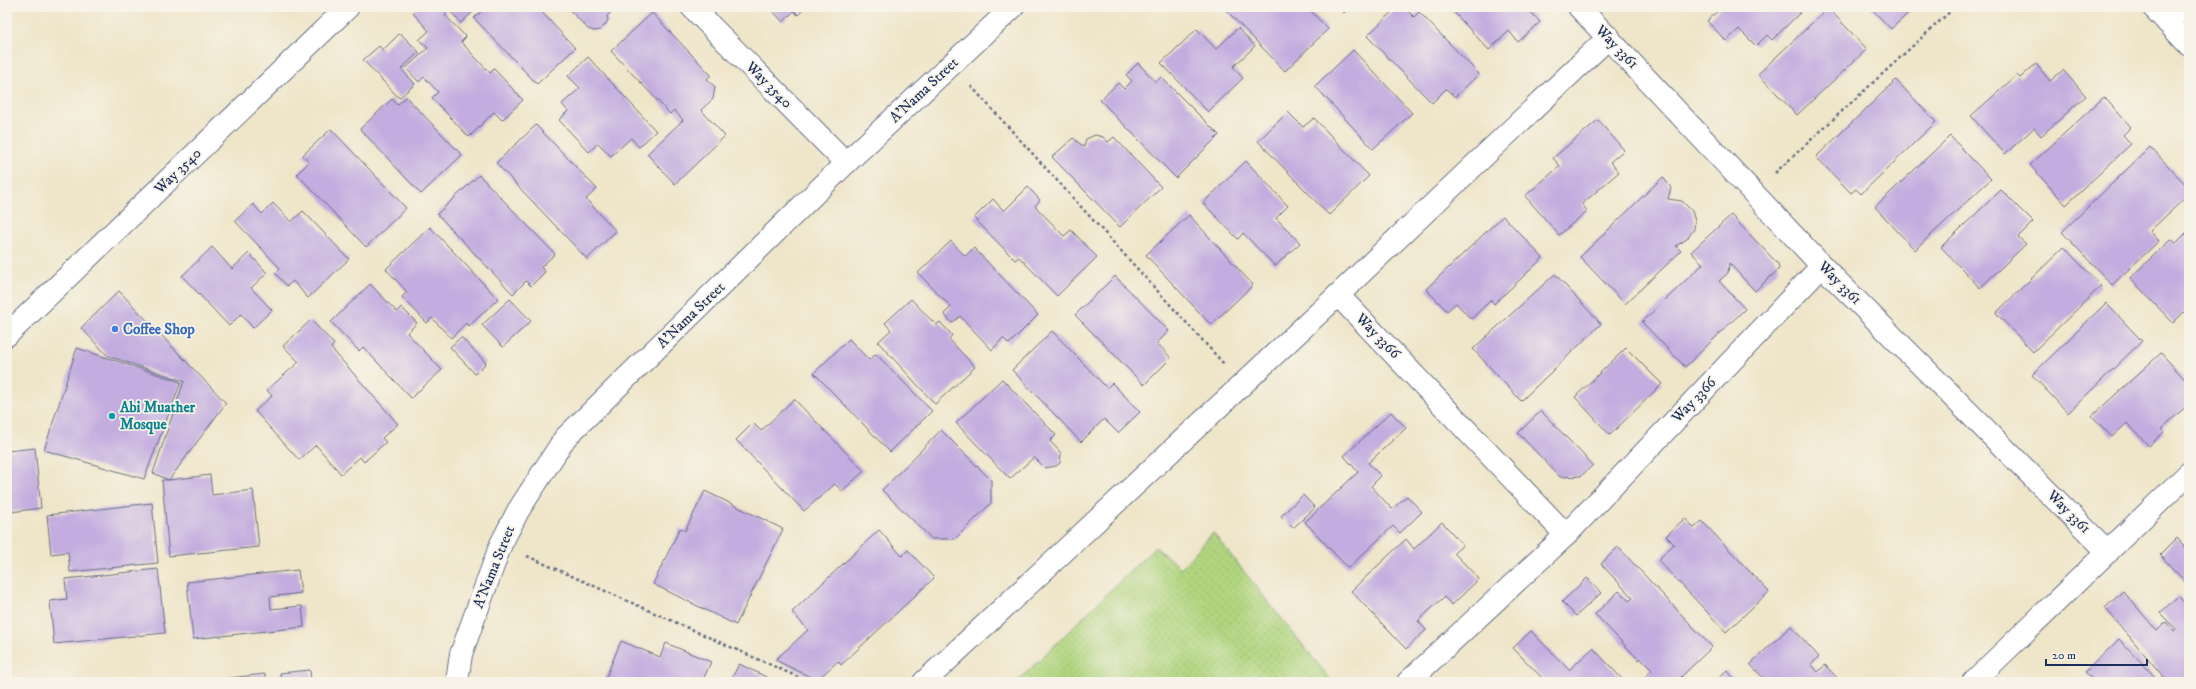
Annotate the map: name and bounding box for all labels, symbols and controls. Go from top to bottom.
street label: Way 3361 [1591,20,1643,73]
street label: A'Nama Street [885,53,963,127]
street label: Way 3540 [741,57,796,112]
street label: Way 3540 [150,144,206,199]
street label: Way 3361 [1814,257,1866,309]
street label: A'Nama Street [653,278,729,352]
street label: Way 3366 [1351,308,1405,364]
place label: Coffee Shop [123,320,195,339]
marker: Coffee Shop [110,324,120,334]
street label: Way 3366 [1667,372,1721,428]
place label: Abi Muather Mosque [119,398,196,435]
marker: Abi Muather Mosque [107,411,117,421]
street label: Way 3361 [2043,486,2095,538]
street label: A'Nama Street [469,523,519,611]
scale bar [2046,641,2147,667]
text: 20 m [2052,648,2076,663]

